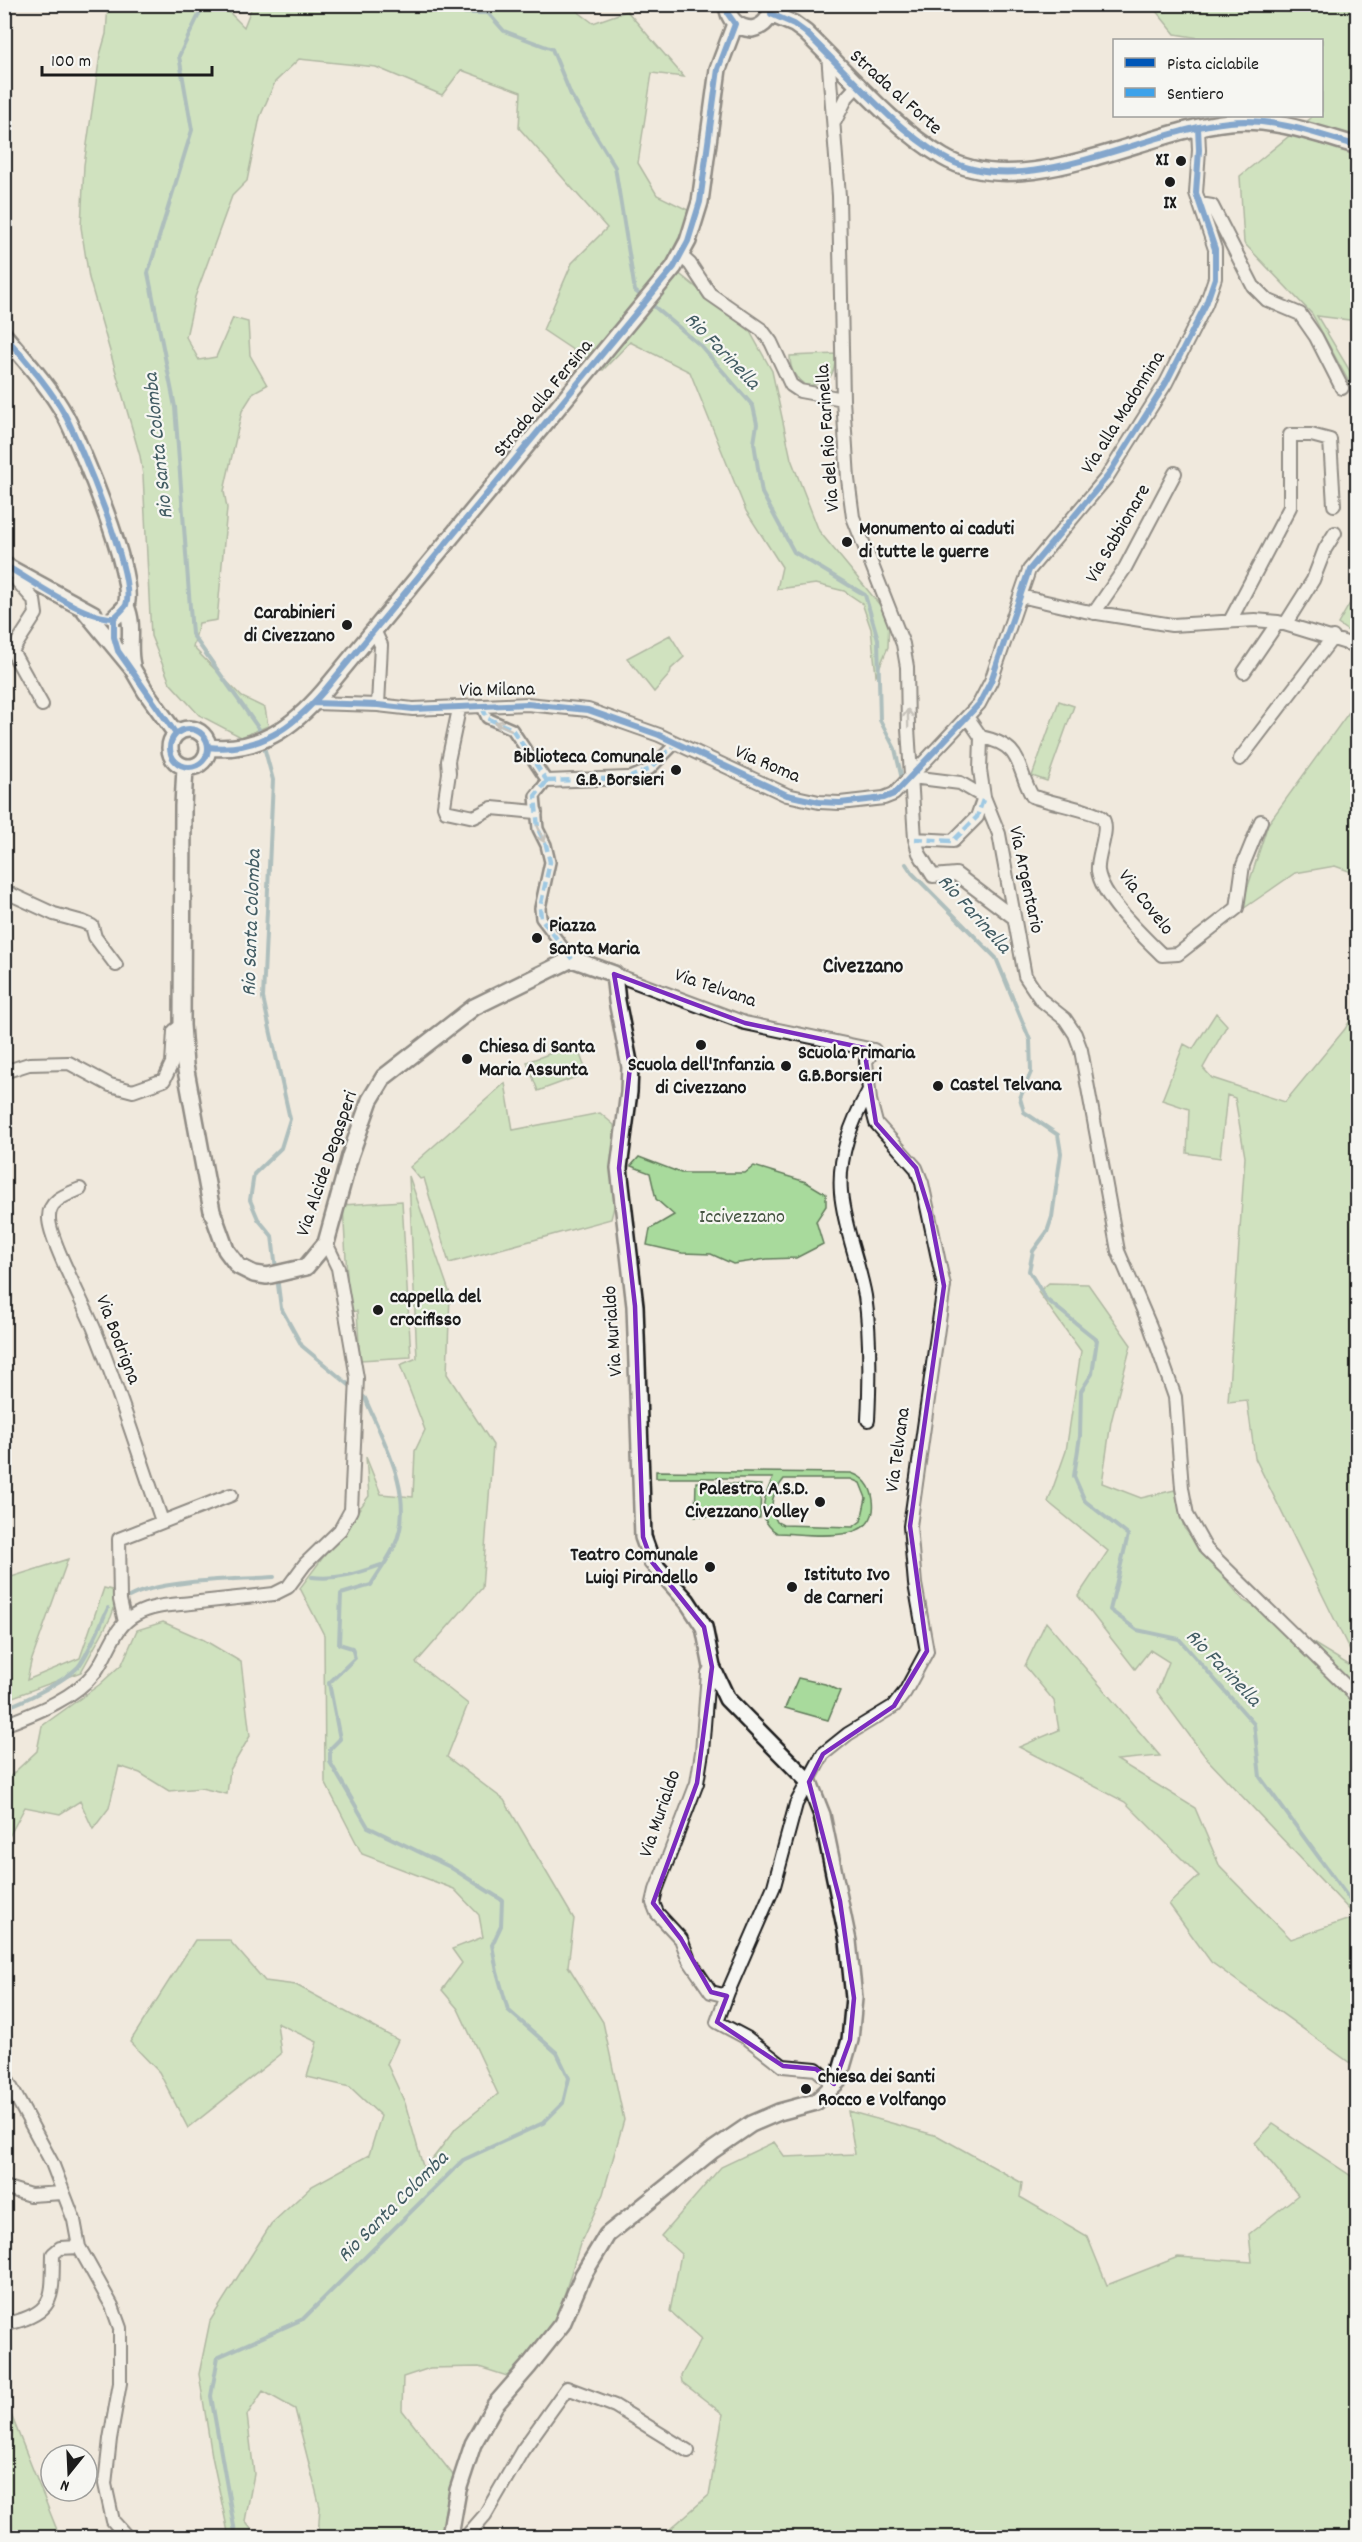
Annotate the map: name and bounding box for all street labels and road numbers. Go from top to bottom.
street label: Strada al Forte [842,44,948,143]
street label: Strada alla Fersina [487,333,601,464]
street label: Via alla Madonnina [1075,346,1173,480]
street label: Via del Rio Farinella [810,363,848,513]
street label: Via Sabbionare [1079,479,1159,589]
street label: Via Milana [459,676,536,706]
street label: Via Roma [730,739,805,792]
street label: Via Argentario [1000,824,1050,936]
street label: Via Covelo [1110,864,1180,942]
street label: Via Telvana [670,962,760,1016]
street label: Via Alcide Degasperi [290,1087,366,1240]
street label: Via Murialdo [597,1285,631,1377]
street label: Via Bodrigna [87,1291,147,1389]
street label: Via Telvana [879,1405,919,1494]
street label: Via Murialdo [633,1766,689,1862]

